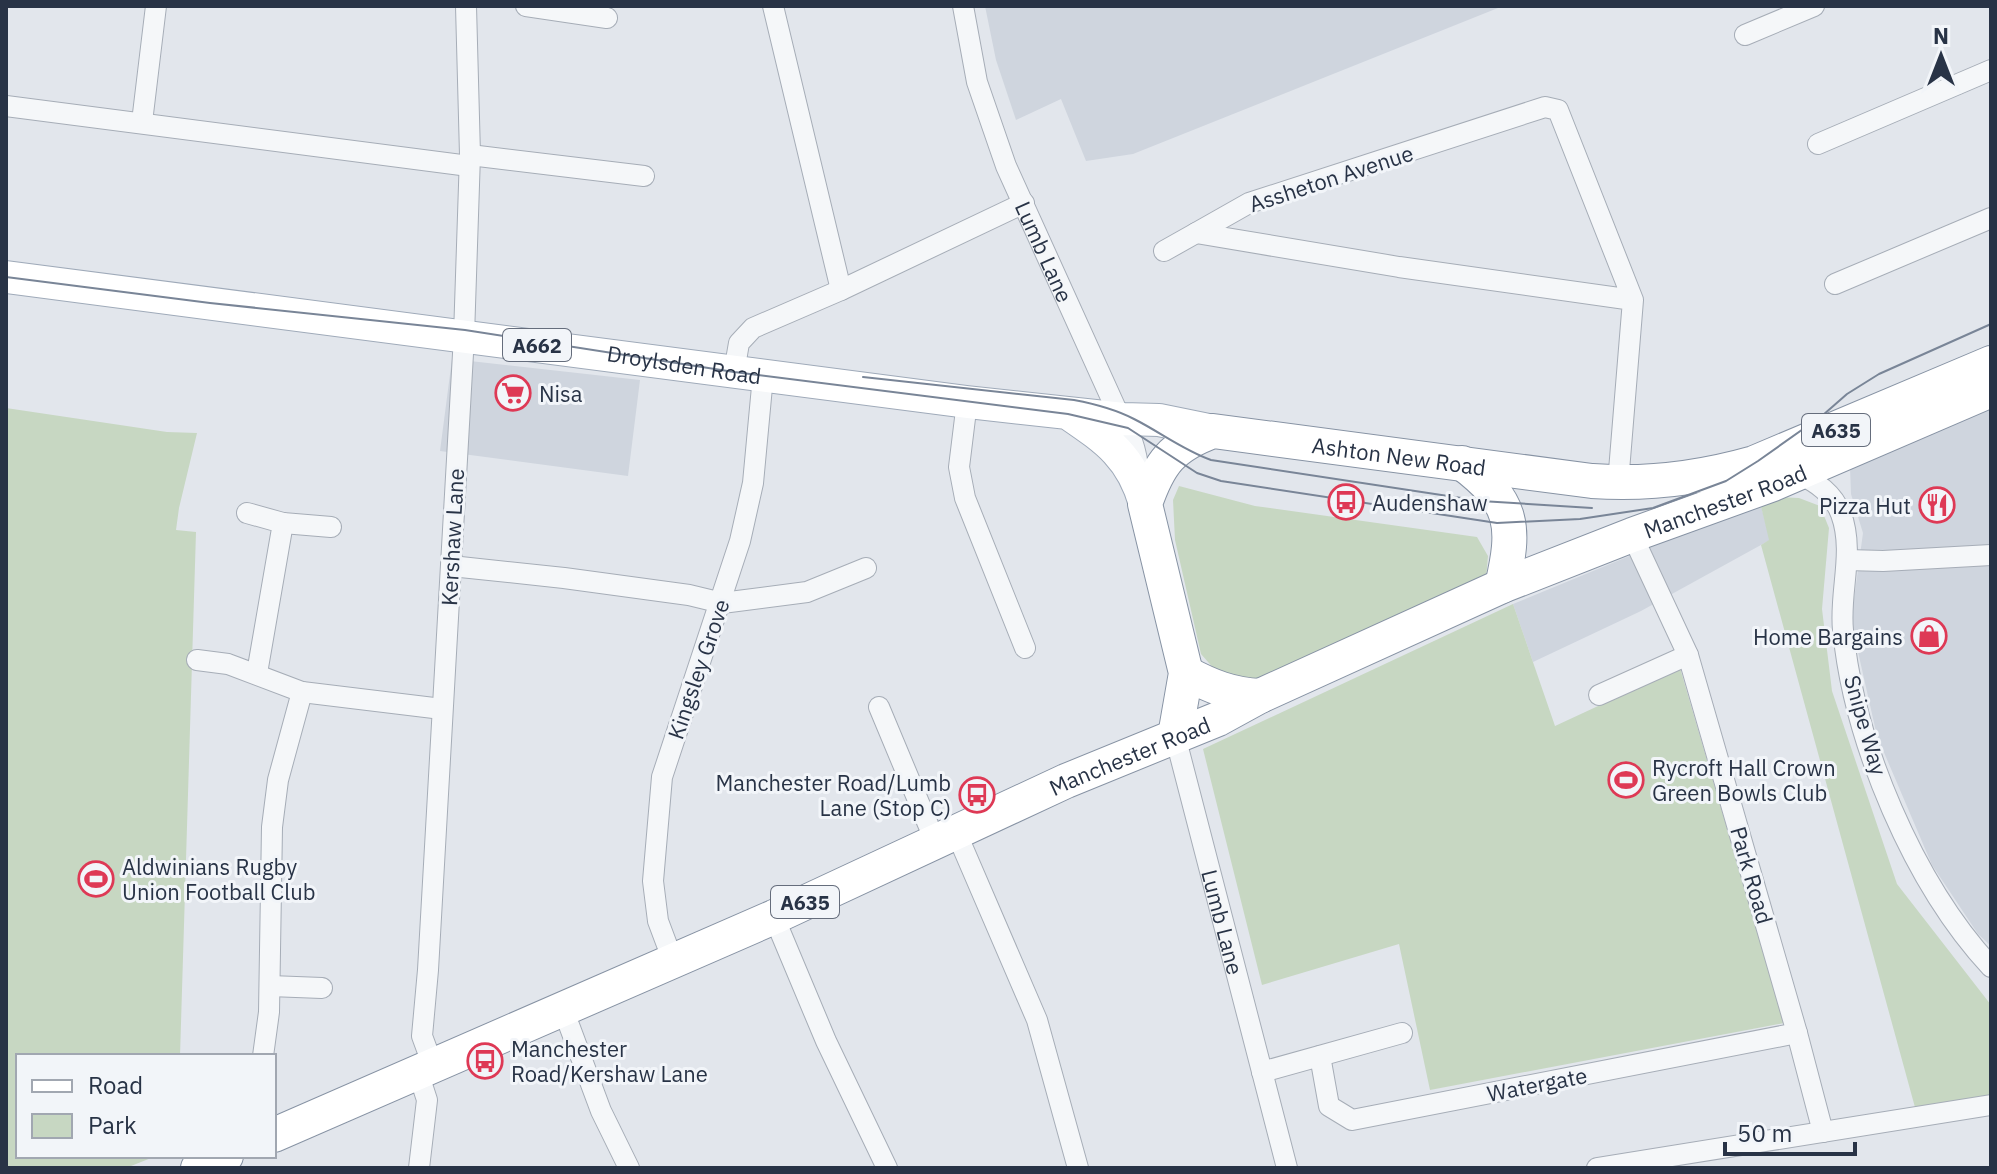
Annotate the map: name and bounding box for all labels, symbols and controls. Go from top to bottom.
north arrow [1901,16,1981,96]
text: N [1933,21,1949,50]
street label: Assheton Avenue [1245,138,1417,218]
street label: Lumb Lane [1009,196,1080,307]
road number: A662 [503,329,571,361]
street label: Droylsden Road [605,338,763,390]
supermarket icon: Nisa [494,374,532,412]
place label: Nisa [539,379,583,408]
road number: A635 [1802,414,1870,446]
street label: Ashton New Road [1310,430,1488,481]
street label: Manchester Road [1639,457,1811,544]
street label: Kershaw Lane [434,467,470,607]
bus stop icon: Audenshaw [1327,483,1365,521]
restaurant icon: Pizza Hut [1918,486,1956,524]
place label: Audenshaw [1372,488,1488,517]
place label: Pizza Hut [1819,491,1911,520]
street label: Kingsley Grove [660,595,736,743]
shop icon: Home Bargains [1910,617,1948,655]
place label: Home Bargains [1753,622,1903,651]
street label: Snipe Way [1838,672,1894,778]
street label: Manchester Road [1044,709,1214,802]
place label: Rycroft Hall Crown Green Bowls Club [1652,753,1836,807]
sports icon: Rycroft Hall Crown Green Bowls Club [1607,761,1645,799]
place label: Manchester Road/Lumb Lane (Stop C) [715,768,951,822]
bus stop icon: Manchester Road/Lumb Lane (Stop C) [958,776,996,814]
street label: Park Road [1724,823,1780,927]
place label: Aldwinians Rugby Union Football Club [122,852,316,906]
sports icon: Aldwinians Rugby Union Football Club [77,860,115,898]
street label: Lumb Lane [1196,866,1251,978]
road number: A635 [771,886,839,918]
place label: Manchester Road/Kershaw Lane [511,1034,708,1088]
bus stop icon: Manchester Road/Kershaw Lane [466,1042,504,1080]
legend [16,1054,276,1158]
street label: Watergate [1484,1060,1590,1108]
text: Road [88,1069,143,1101]
scale bar [1725,1106,1855,1156]
text: Park [88,1109,137,1141]
text: 50 m [1737,1117,1792,1149]

